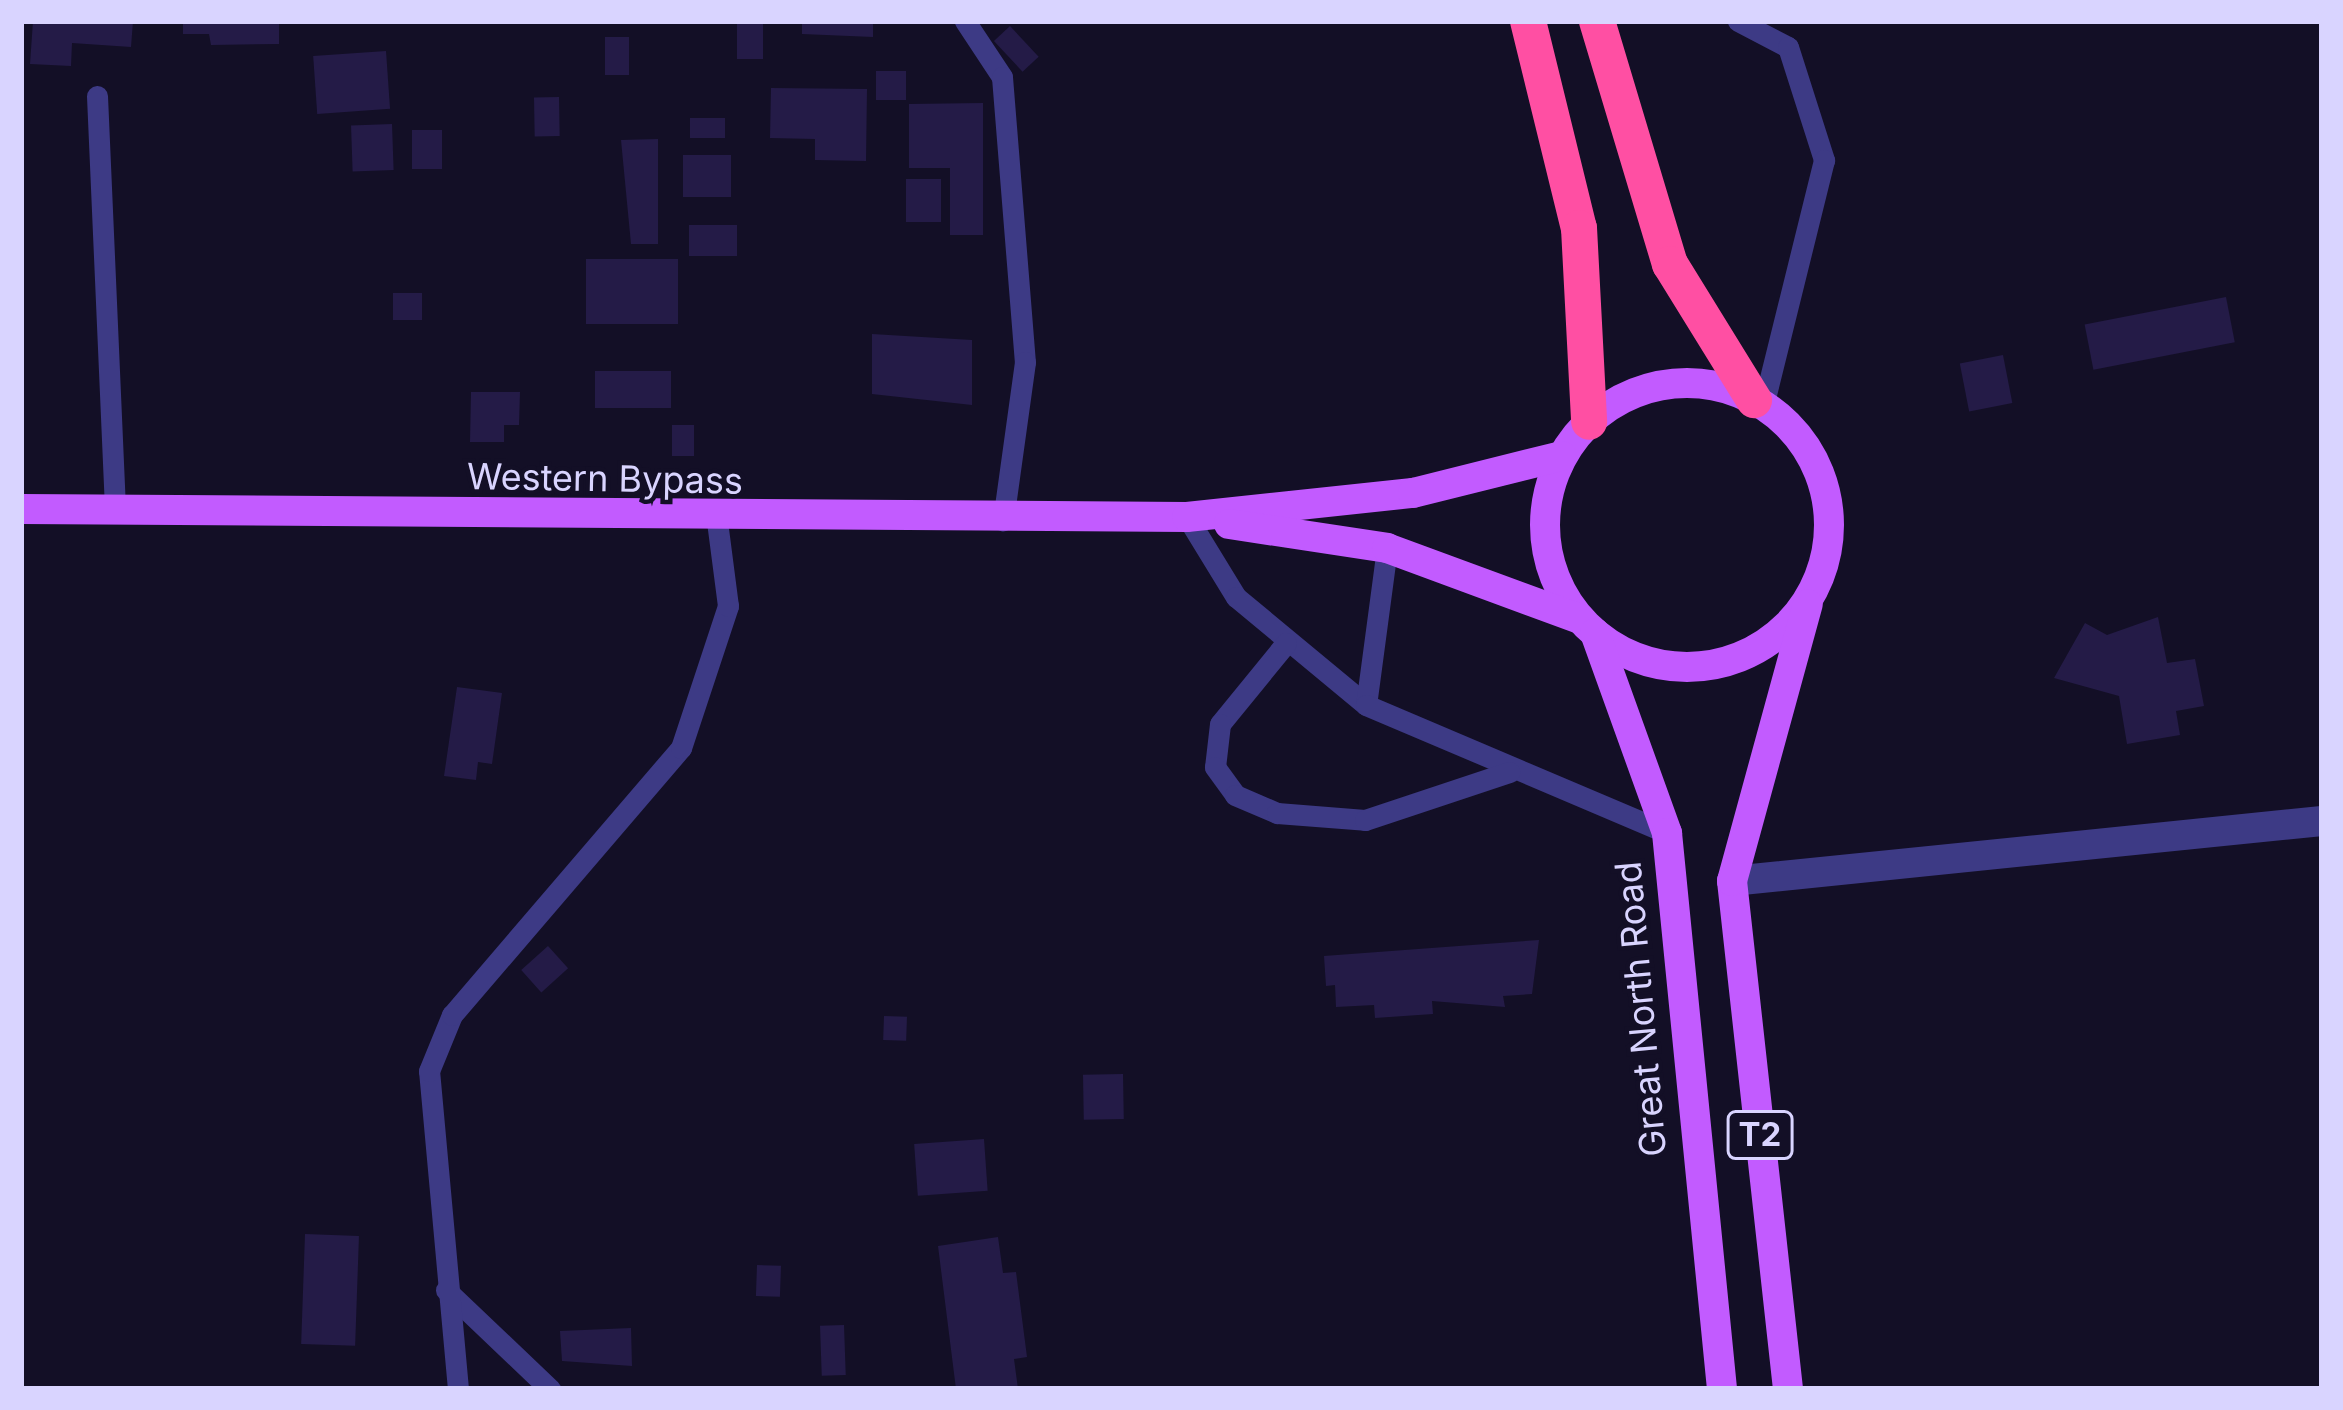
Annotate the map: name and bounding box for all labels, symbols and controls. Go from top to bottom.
street label: Western Bypass [467,455,743,503]
street label: Great North Road [1607,860,1675,1158]
road number: T2 [1724,1108,1796,1162]

